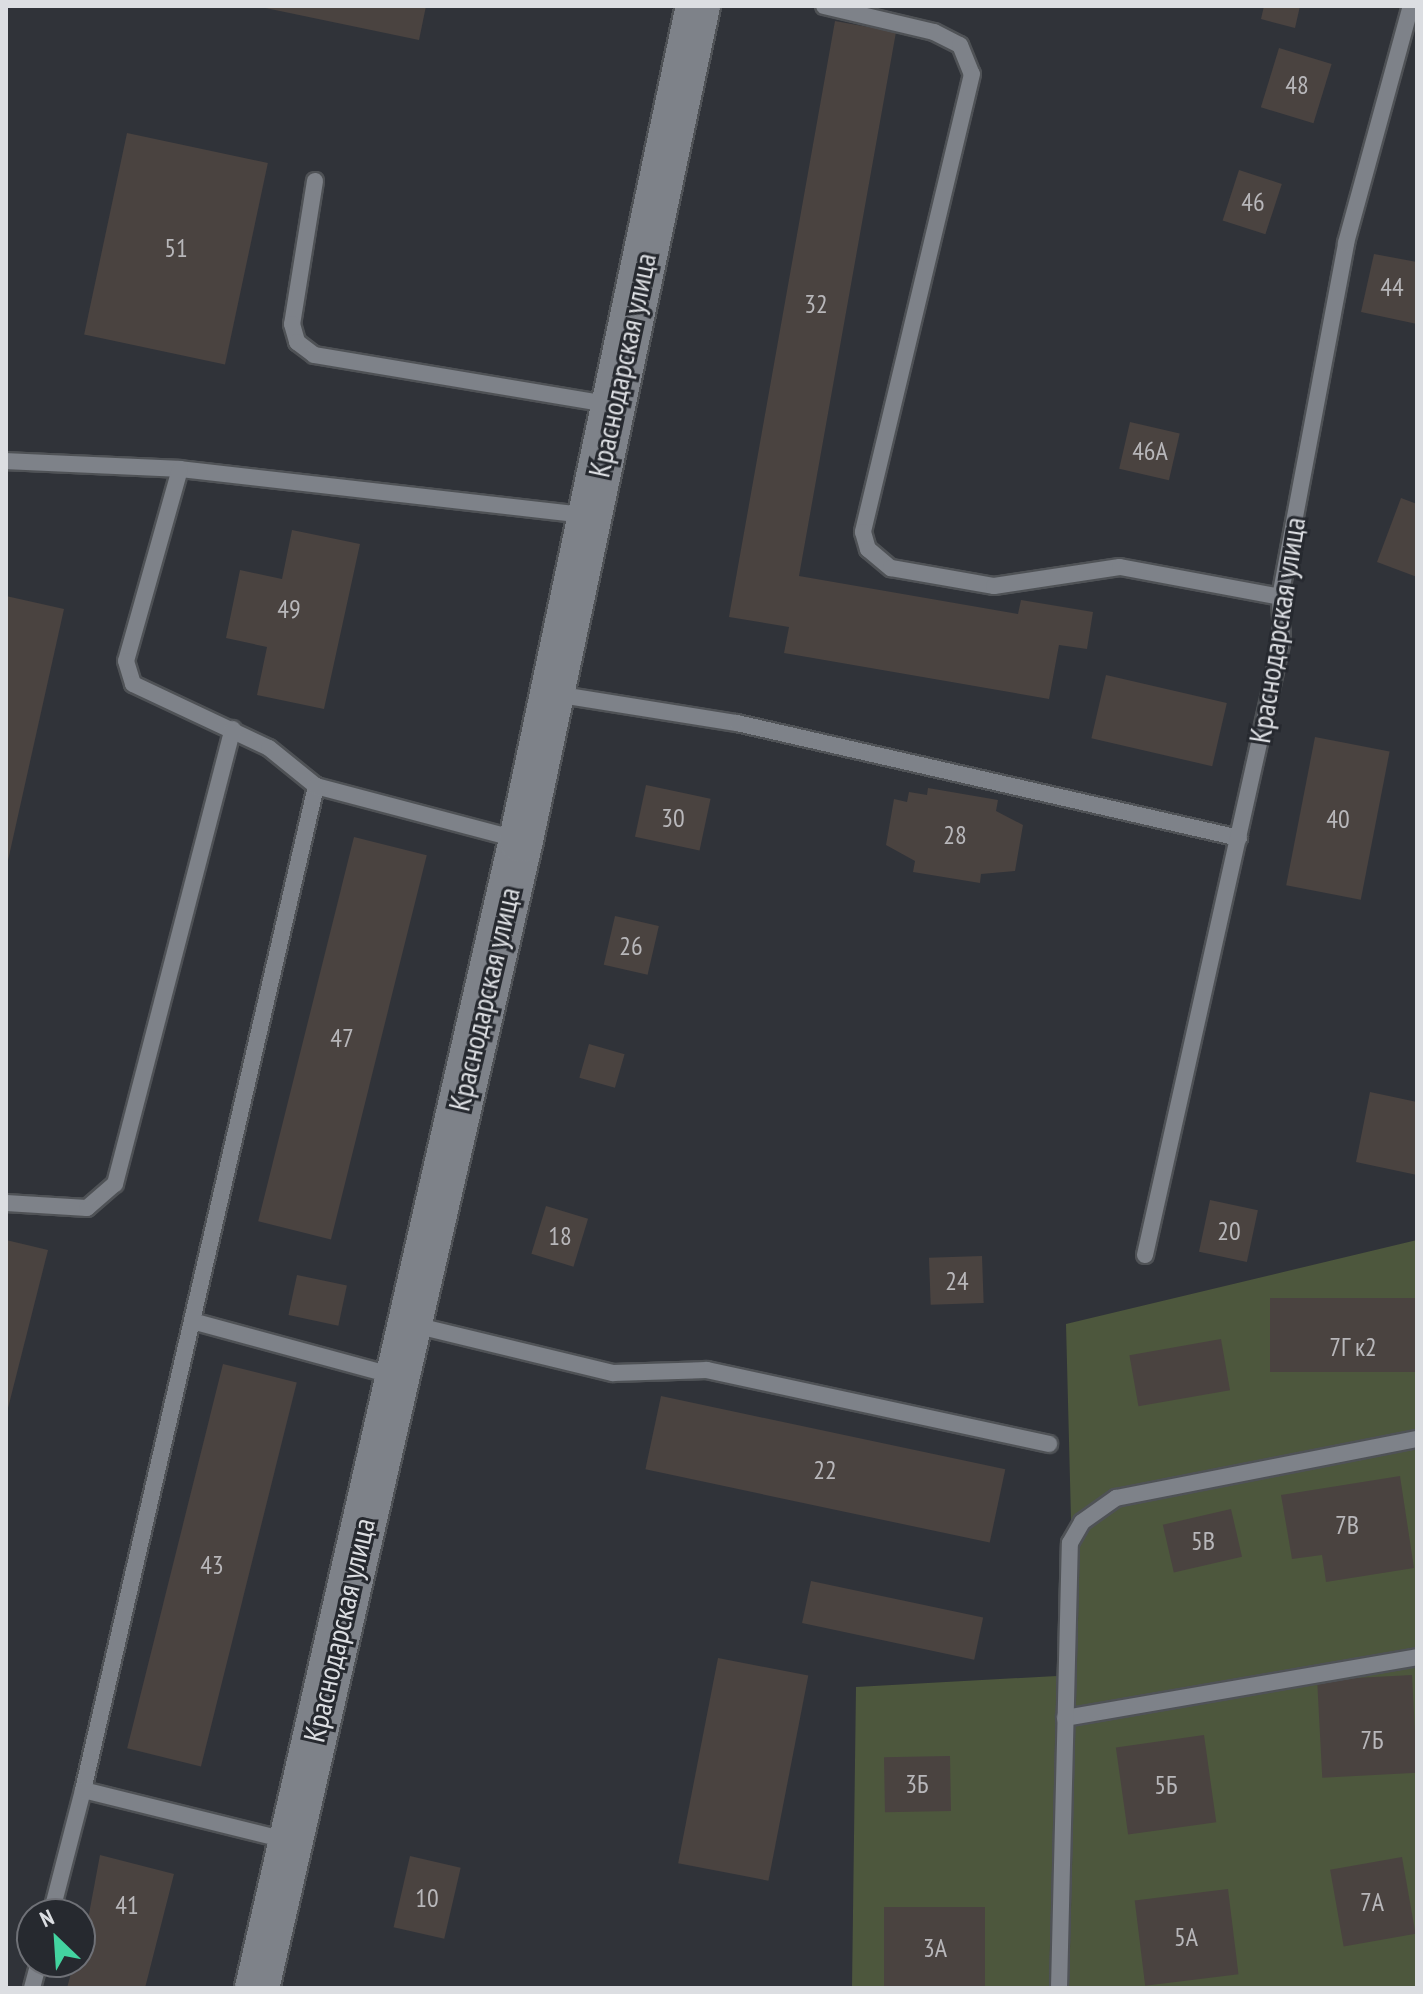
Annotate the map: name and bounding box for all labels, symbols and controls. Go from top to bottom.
house number: 48 [1285,69,1309,101]
house number: 46 [1241,186,1265,218]
house number: 51 [164,232,188,264]
street label: Краснодарская улица [581,249,663,481]
house number: 44 [1380,271,1404,303]
house number: 32 [804,288,828,320]
house number: 46А [1132,435,1168,467]
street label: Краснодарская улица [1241,514,1313,746]
house number: 49 [277,593,301,625]
house number: 30 [661,802,685,834]
house number: 40 [1326,803,1350,835]
house number: 28 [943,819,967,851]
street label: Краснодарская улица [441,884,527,1114]
house number: 26 [619,930,643,962]
house number: 47 [330,1022,354,1054]
house number: 20 [1217,1215,1241,1247]
house number: 18 [548,1220,572,1252]
house number: 24 [945,1265,969,1297]
house number: 7Г к2 [1329,1331,1377,1363]
house number: 22 [813,1454,837,1486]
house number: 7В [1335,1509,1359,1541]
street label: Краснодарская улица [296,1515,382,1745]
house number: 5В [1191,1525,1215,1557]
house number: 43 [200,1549,224,1581]
house number: 7Б [1360,1724,1384,1756]
house number: 3Б [905,1768,929,1800]
house number: 5Б [1154,1769,1178,1801]
house number: 10 [415,1882,439,1914]
house number: 7А [1360,1886,1384,1918]
house number: 41 [115,1889,139,1921]
north arrow [16,1898,96,1978]
text: N [35,1903,58,1933]
house number: 5А [1174,1921,1198,1953]
house number: 3А [923,1932,947,1964]

